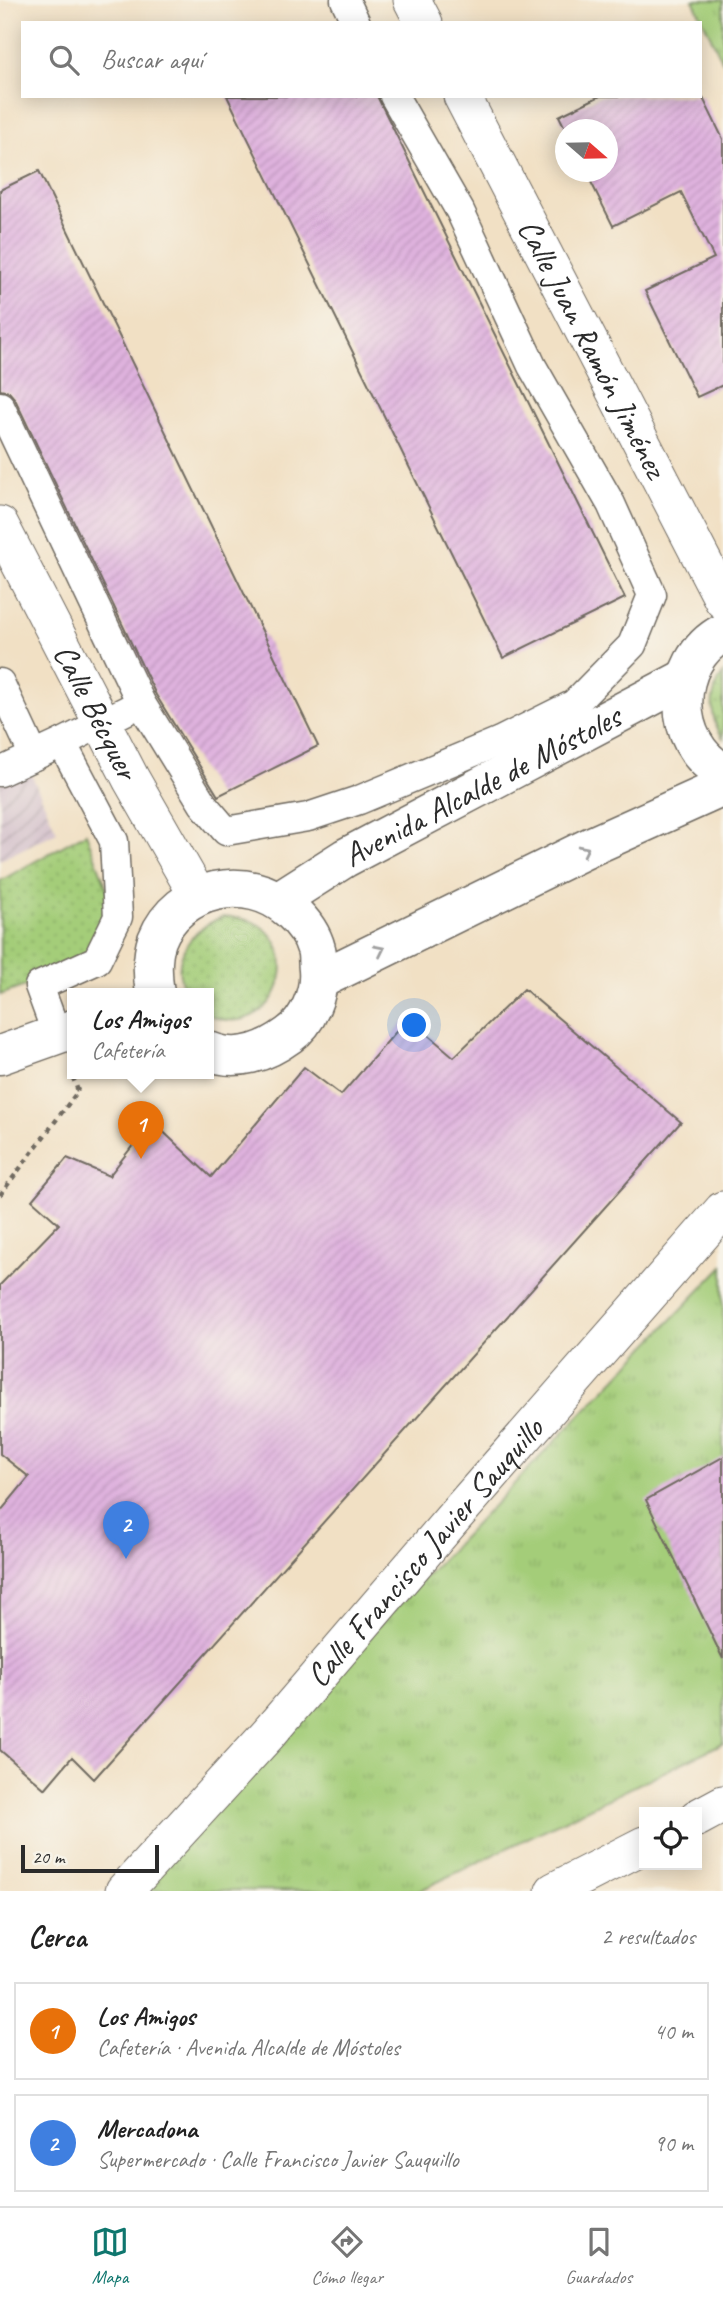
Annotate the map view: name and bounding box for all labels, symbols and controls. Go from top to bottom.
search box [21,21,702,98]
icon: search [45,41,83,79]
text: Buscar aquí [101,43,203,76]
north arrow [555,119,618,182]
street label: Calle Juan Ramón Jiménez [508,212,678,487]
street label: Calle Bécquer [44,637,150,789]
street label: Avenida Alcalde de Móstoles [336,694,630,876]
one-way arrow [577,844,589,858]
one-way arrow [373,945,385,959]
popup [67,988,214,1079]
text: Los Amigos [91,1003,190,1036]
your location [397,1008,431,1042]
text: Cafetería [91,1036,164,1065]
pin: 1 [118,1101,164,1159]
street label: Calle Francisco Javier Sauquillo [297,1407,554,1695]
pin: 2 [103,1501,149,1559]
map controls [639,1807,702,1870]
button: locate [639,1807,702,1870]
scale bar [21,1842,159,1874]
text: 20 m [32,1845,64,1869]
text: Cerca [28,1918,86,1956]
text: 2 resultados [601,1922,695,1951]
text: Los Amigos [97,2000,195,2033]
text: 1 [48,2017,58,2046]
text: 40 m [654,2017,693,2046]
text: Cafetería · Avenida Alcalde de Móstoles [97,2033,400,2062]
text: Mercadona [97,2112,197,2145]
text: 2 [48,2129,58,2158]
text: 90 m [654,2129,693,2158]
text: Supermercado · Calle Francisco Javier Sauquillo [97,2145,459,2174]
tab: Mapa [91,2223,129,2289]
tab: Cómo llegar [311,2223,383,2289]
tab: Guardados [565,2223,632,2289]

